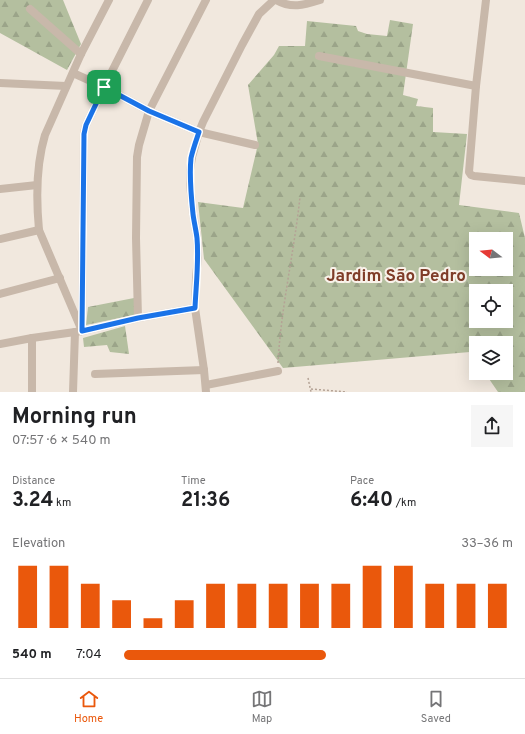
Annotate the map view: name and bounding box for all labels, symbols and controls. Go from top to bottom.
pin [87,70,121,104]
icon: arrive [93,76,115,98]
north arrow [469,232,513,276]
map controls [469,232,513,380]
district label: Jardim São Pedro [326,266,466,288]
button: locate [469,284,513,328]
button: layers [469,336,513,380]
text: Morning run [12,404,137,431]
button: share [471,405,513,447]
text: 07:57 · 6 × 540 m [12,433,111,449]
text: Distance [12,474,55,488]
text: Time [181,474,206,488]
text: Pace [350,474,374,488]
text: 3.24 [12,488,53,514]
text: 21:36 [181,488,230,514]
text: 6:40 [350,488,393,514]
text: km [53,496,71,510]
text: /km [393,496,416,510]
text: Elevation [12,536,65,552]
text: 33–36 m [461,536,513,552]
text: 540 m [12,647,52,663]
text: 7:04 [76,647,102,663]
tab: Home [74,688,103,726]
tab: Map [251,688,273,726]
tab: Saved [421,688,451,726]

